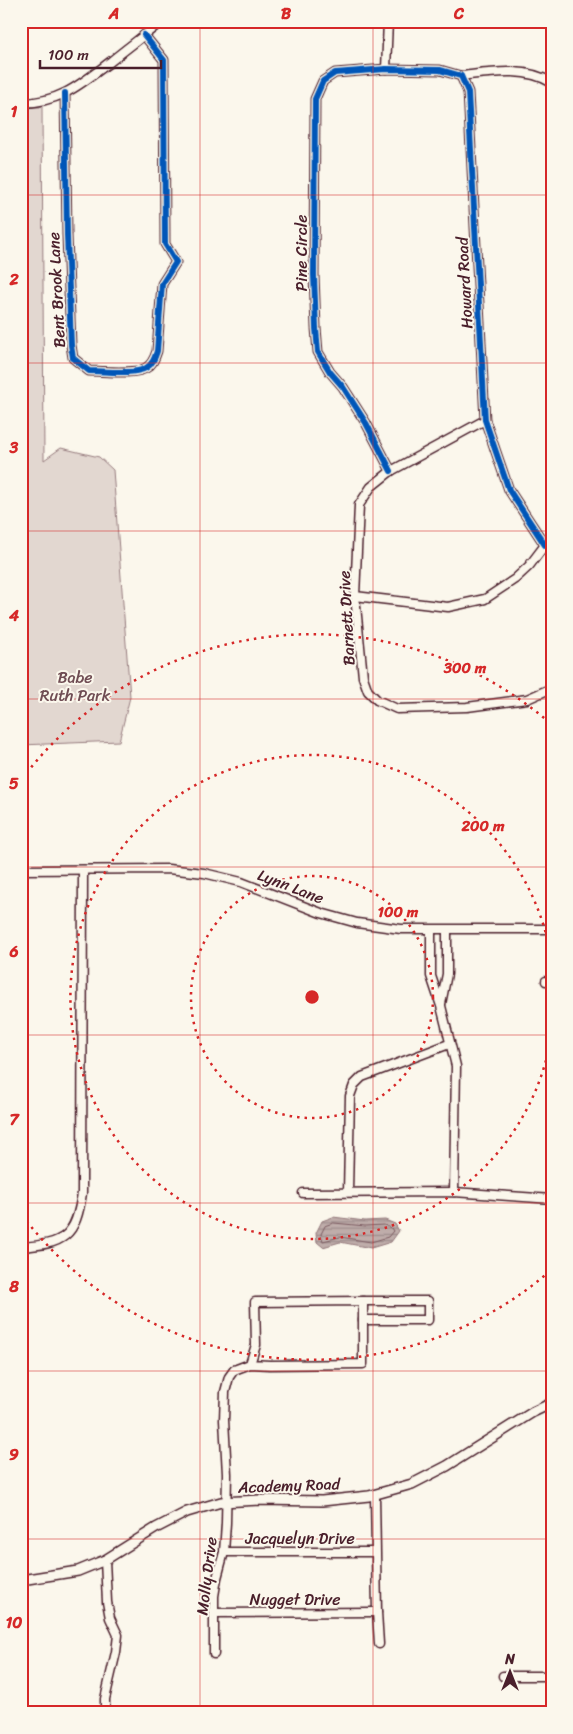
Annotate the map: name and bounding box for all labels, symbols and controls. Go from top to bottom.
text: A [108,0,119,28]
text: B [281,0,292,28]
text: C [453,0,465,28]
scale bar [40,38,161,70]
text: 100 m [48,42,89,68]
text: 1 [11,97,18,126]
street label: Pine Circle [287,215,316,291]
street label: Bent Brook Lane [39,231,74,349]
street label: Howard Road [448,235,481,330]
text: 2 [8,265,19,294]
text: 3 [9,433,19,462]
street label: Barnett Drive [330,570,363,666]
text: 4 [8,601,19,630]
text: 300 m [443,655,487,681]
park label: Babe Ruth Park [40,663,111,710]
text: 5 [9,769,19,798]
text: 200 m [460,813,505,839]
street label: Lynn Lane [253,860,328,912]
text: 100 m [378,899,419,925]
text: 6 [8,937,19,966]
centre of rings [303,988,321,1006]
text: 7 [9,1105,20,1134]
text: 8 [8,1272,19,1301]
text: 9 [9,1440,19,1469]
street label: Academy Road [237,1469,342,1502]
street label: Jacquelyn Drive [244,1524,355,1553]
street label: Molly Drive [187,1535,226,1617]
street label: Nugget Drive [250,1585,340,1614]
text: 10 [6,1608,22,1637]
north arrow [486,1646,536,1696]
text: N [504,1647,515,1672]

